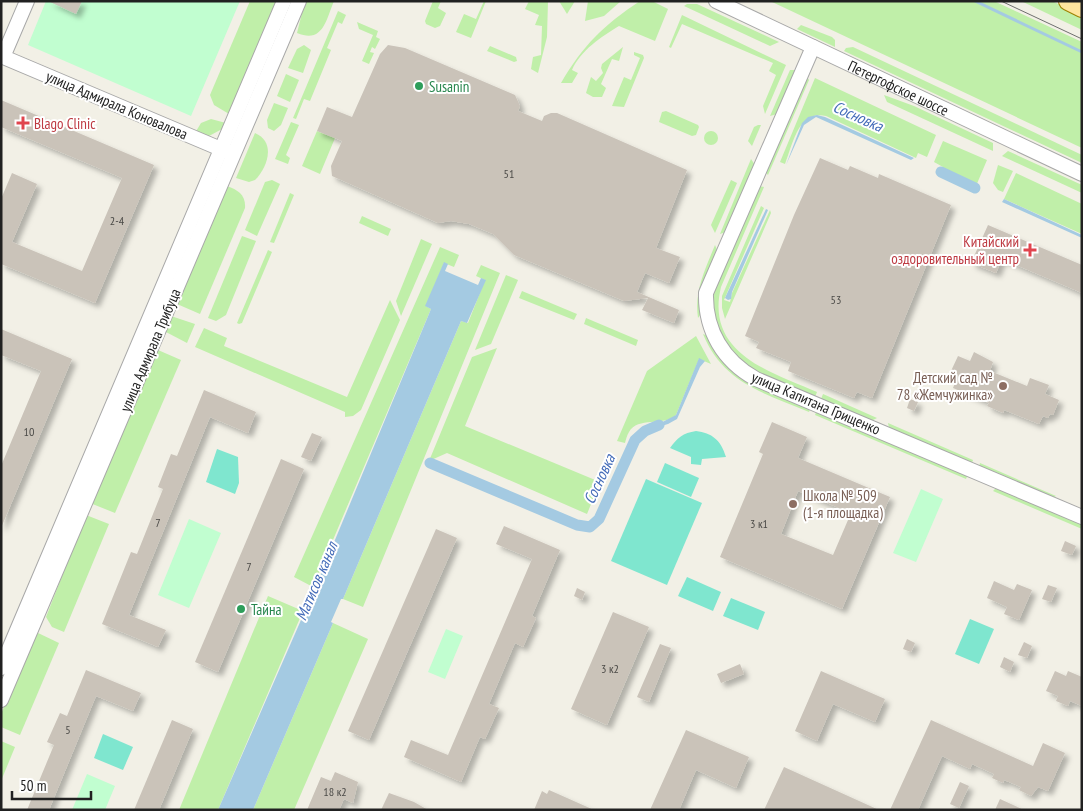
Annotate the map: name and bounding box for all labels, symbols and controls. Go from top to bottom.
street label: Петергофское шоссе [845,55,952,119]
street label: улица Адмирала Коновалова [43,67,191,143]
place label: Susanin [429,77,469,96]
marker: Susanin [413,80,425,92]
water label: Сосновка [830,96,887,136]
place label: Blago Clinic [34,114,96,133]
marker: Blago Clinic [16,116,30,130]
house number: 51 [504,166,514,181]
house number: 2-4 [110,213,125,228]
place label: Китайский оздоровительный центр [891,232,1019,268]
marker: Китайский оздоровительный центр [1023,243,1037,257]
street label: улица Адмирала Трибуца [115,286,185,414]
house number: 53 [831,292,841,307]
street label: улица Капитана Грищенко [749,367,883,439]
place label: Детский сад № 78 «Жемчужинка» [897,368,993,404]
marker: Детский сад № 78 «Жемчужинка» [997,380,1009,392]
house number: 10 [24,424,34,439]
water label: Сосновка [579,450,620,507]
place label: Школа № 509 (1-я площадка) [803,486,883,522]
marker: Школа № 509 (1-я площадка) [787,498,799,510]
house number: 7 [155,515,161,530]
house number: 3 к1 [750,516,768,531]
water label: Матисов канал [291,537,342,623]
house number: 7 [246,559,252,574]
place label: Тайна [251,600,281,619]
marker: Тайна [235,603,247,615]
house number: 3 к2 [601,661,619,676]
house number: 5 [65,722,71,737]
scale bar [12,768,91,800]
text: 50 m [20,776,46,795]
house number: 18 к2 [323,784,347,799]

